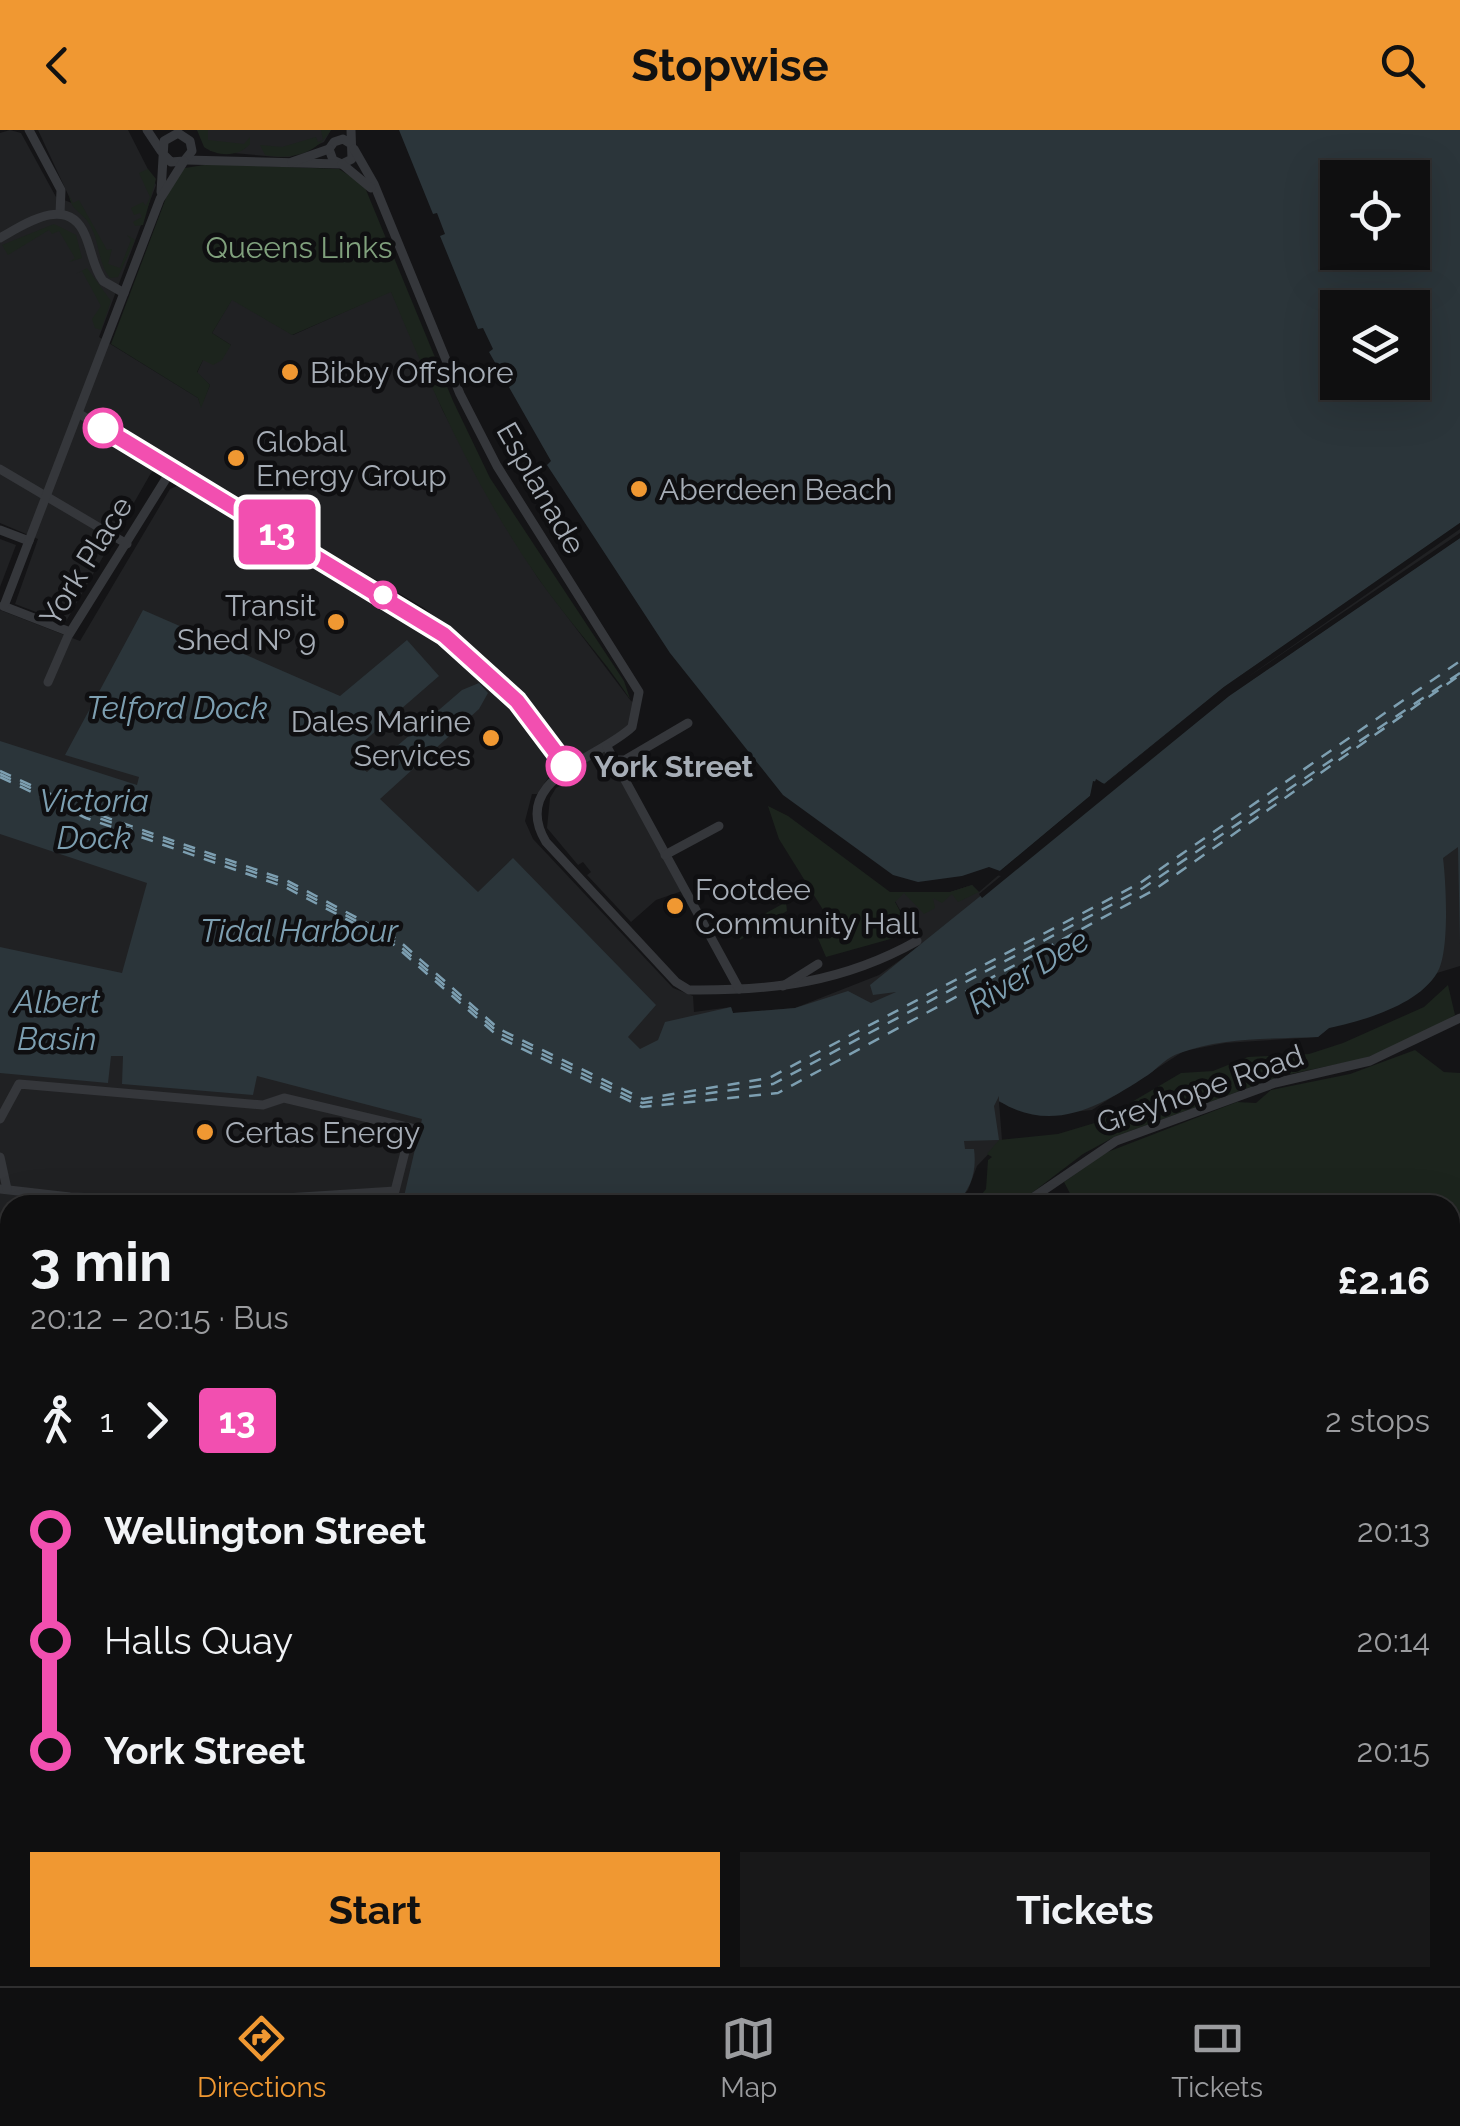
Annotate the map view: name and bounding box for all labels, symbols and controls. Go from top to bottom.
icon: back [30,38,85,93]
icon: search [1375,38,1430,93]
text: Stopwise [631,39,829,92]
map controls [1320,160,1430,400]
button: locate [1320,160,1430,270]
park label: Queens Links [205,230,393,265]
button: layers [1320,290,1430,400]
place label: Bibby Offshore [310,355,514,390]
marker: Bibby Offshore [279,361,301,383]
unlabelled marker [84,409,122,447]
street label: Esplanade [489,416,593,560]
place label: Global Energy Group [256,424,447,493]
marker: Global Energy Group [225,447,247,469]
place label: Aberdeen Beach [659,472,892,507]
marker: Aberdeen Beach [628,478,650,500]
street label: York Place [33,490,139,632]
line badge: 13 [232,500,322,564]
text: 13 [259,512,295,553]
unlabelled marker [370,582,396,608]
place label: Transit Shed № 9 [177,588,316,657]
marker: Transit Shed № 9 [325,611,347,633]
water label: Telford Dock [86,689,268,726]
place label: Dales Marine Services [291,704,471,773]
marker: Dales Marine Services [480,727,502,749]
marker: York Street [547,747,585,785]
place label: York Street [594,749,754,784]
water label: Victoria Dock [39,782,149,856]
place label: Footdee Community Hall [695,872,919,941]
marker: Footdee Community Hall [664,895,686,917]
water label: Tidal Harbour [200,912,399,949]
water label: River Dee [961,921,1095,1021]
water label: Albert Basin [12,983,101,1057]
street label: Greyhope Road [1092,1037,1308,1141]
place label: Certas Energy [225,1115,420,1150]
marker: Certas Energy [194,1121,216,1143]
text: 3 min [30,1229,172,1294]
text: £2.16 [1337,1258,1430,1303]
text: 20:12 – 20:15 · Bus [30,1299,289,1336]
icon: walk [30,1393,85,1448]
icon: forward [129,1393,184,1448]
text: 13 [219,1400,256,1441]
text: 1 [100,1402,114,1439]
text: 2 stops [1325,1402,1430,1439]
text: Wellington Street [104,1508,426,1553]
text: 20:13 [1357,1512,1430,1549]
text: Halls Quay [104,1618,293,1663]
text: 20:14 [1357,1622,1430,1659]
text: York Street [104,1728,305,1773]
text: 20:15 [1357,1732,1430,1769]
button: Start [30,1852,720,1967]
button: Tickets [740,1852,1430,1967]
tab: Directions [197,2011,326,2104]
tab: Map [720,2011,777,2104]
tab: Tickets [1171,2011,1263,2104]

